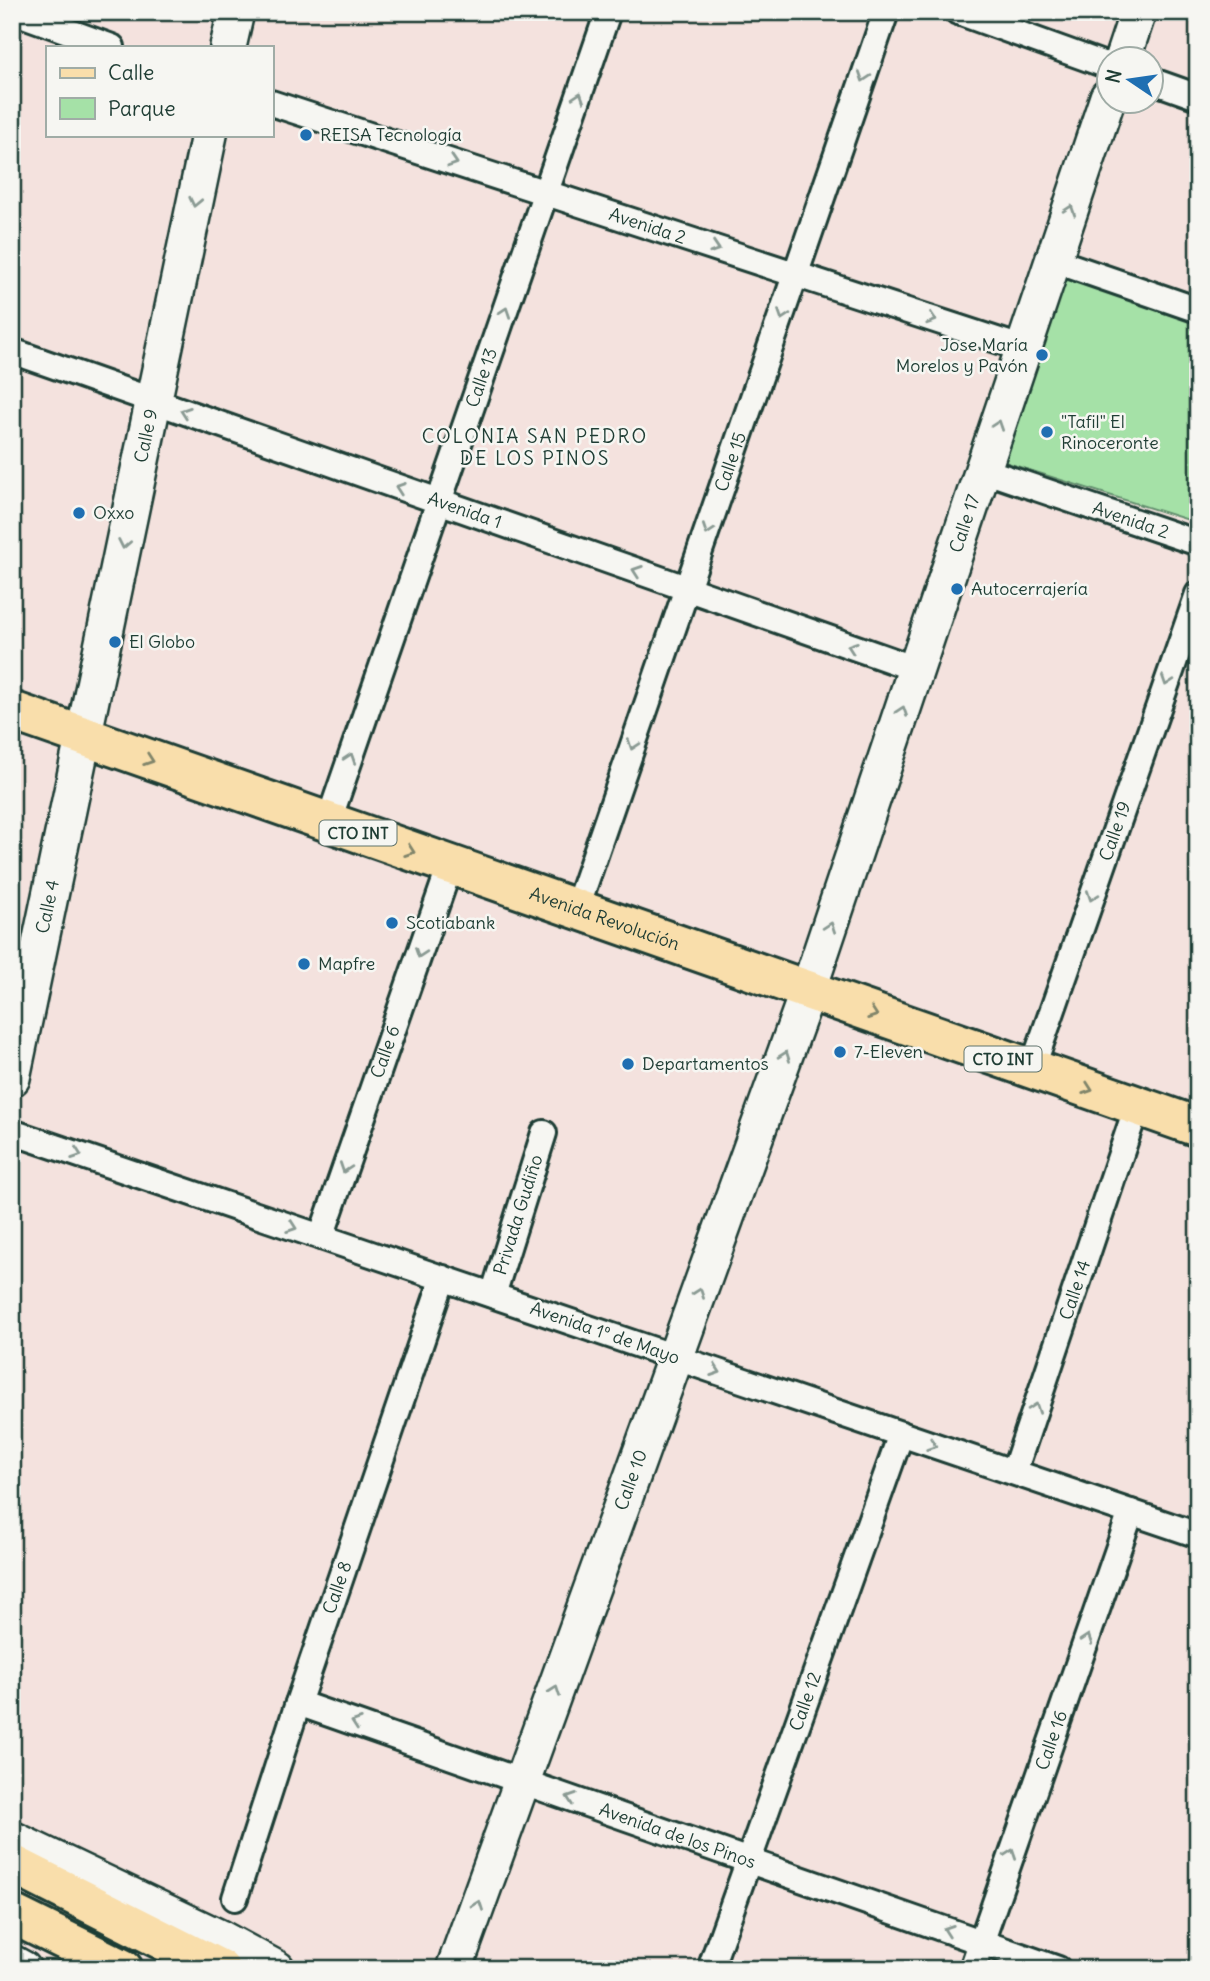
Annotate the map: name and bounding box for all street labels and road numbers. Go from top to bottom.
street label: Avenida 2 [606,202,689,249]
street label: Calle 13 [460,345,502,410]
street label: Calle 9 [129,407,162,465]
street label: Calle 15 [709,429,751,495]
street label: Avenida 1 [425,486,505,533]
street label: Calle 17 [944,491,985,556]
street label: Avenida 2 [1090,496,1172,543]
street label: Calle 19 [1094,798,1136,864]
road number: CTO INT [320,820,396,846]
street label: Calle 4 [30,878,64,936]
street label: Avenida Revolución [527,881,683,955]
street label: Calle 6 [365,1022,405,1081]
road number: CTO INT [964,1046,1042,1072]
street label: Privada Gudiño [488,1152,547,1278]
street label: Calle 14 [1054,1257,1095,1323]
street label: Avenida 1º de Mayo [527,1296,683,1369]
street label: Calle 10 [609,1446,652,1513]
street label: Calle 8 [317,1558,357,1617]
street label: Calle 12 [784,1669,826,1734]
street label: Calle 16 [1030,1707,1072,1773]
street label: Avenida de los Pinos [596,1797,759,1873]

